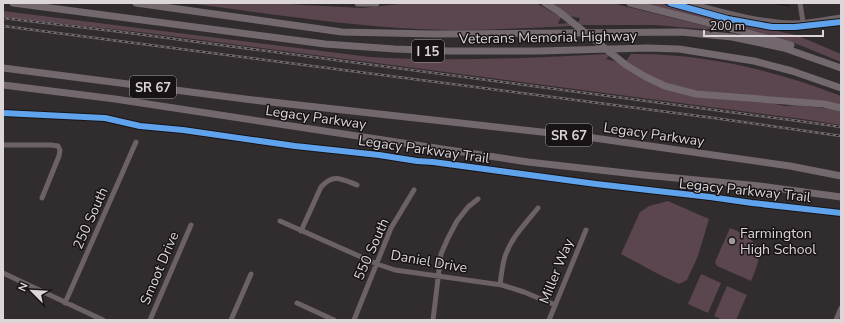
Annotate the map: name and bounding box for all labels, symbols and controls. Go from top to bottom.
scale bar [704,12,823,38]
text: 200 m [710,18,745,34]
street label: Veterans Memorial Highway [458,26,638,49]
road number: I 15 [412,40,444,62]
road number: SR 67 [130,76,176,98]
street label: Legacy Parkway [264,101,368,134]
street label: Legacy Parkway [602,118,706,151]
road number: SR 67 [546,124,592,146]
street label: Legacy Parkway Trail [357,131,492,168]
street label: Legacy Parkway Trail [678,174,813,207]
street label: 250 South [68,184,113,252]
street label: 550 South [349,215,394,283]
place label: Farmington High School [740,224,817,259]
street label: Smoot Drive [136,229,183,308]
street label: Miller Way [535,235,578,307]
marker: Farmington High School [727,236,737,246]
street label: Daniel Drive [389,245,469,278]
north arrow [12,271,52,311]
text: N [15,280,32,294]

